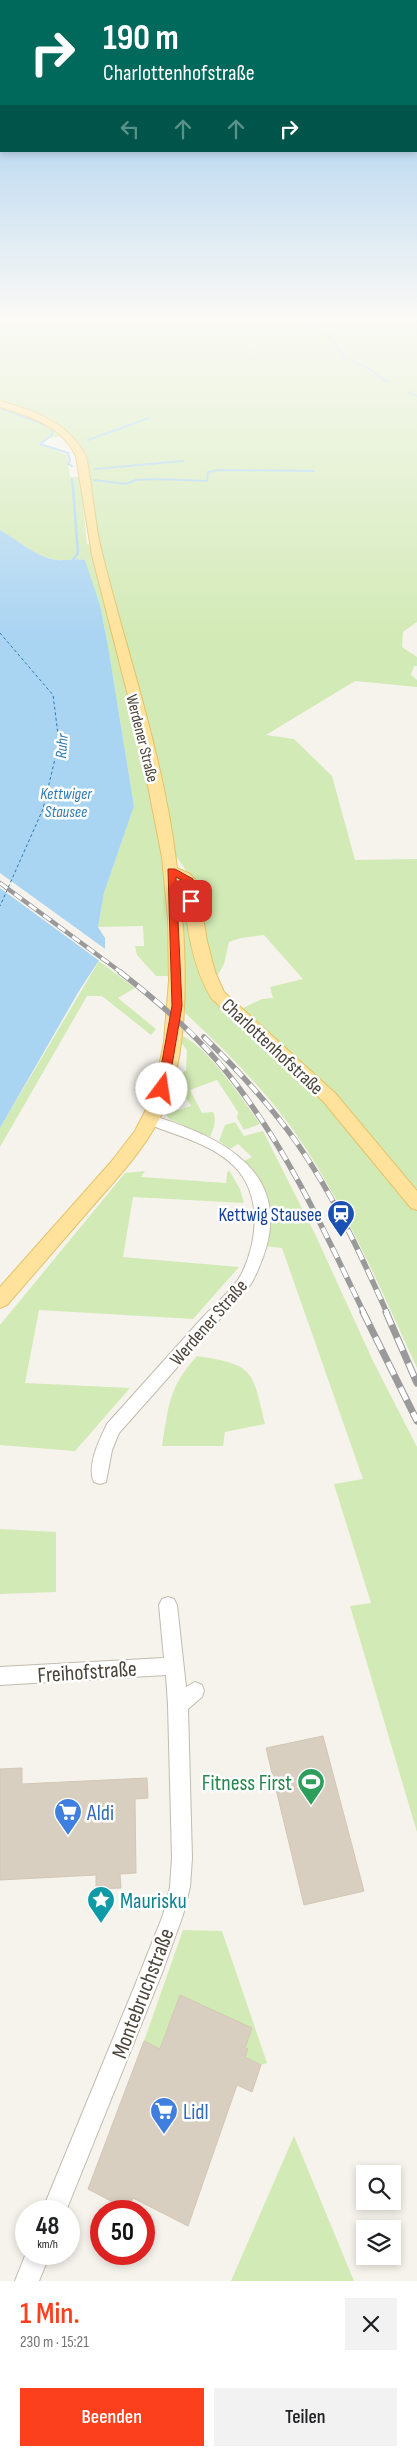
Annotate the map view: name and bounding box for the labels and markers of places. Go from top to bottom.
pin [170,880,212,922]
station icon: Kettwig Stausee [326,1199,356,1238]
place label: Kettwig Stausee [219,1204,322,1227]
sports icon: Fitness First [296,1767,326,1806]
place label: Fitness First [202,1770,292,1797]
supermarket icon: Aldi [53,1797,83,1836]
place label: Aldi [86,1800,114,1827]
place icon: Maurisku [86,1885,116,1924]
place label: Maurisku [120,1888,187,1915]
supermarket icon: Lidl [149,2096,179,2135]
place label: Lidl [183,2099,209,2126]

